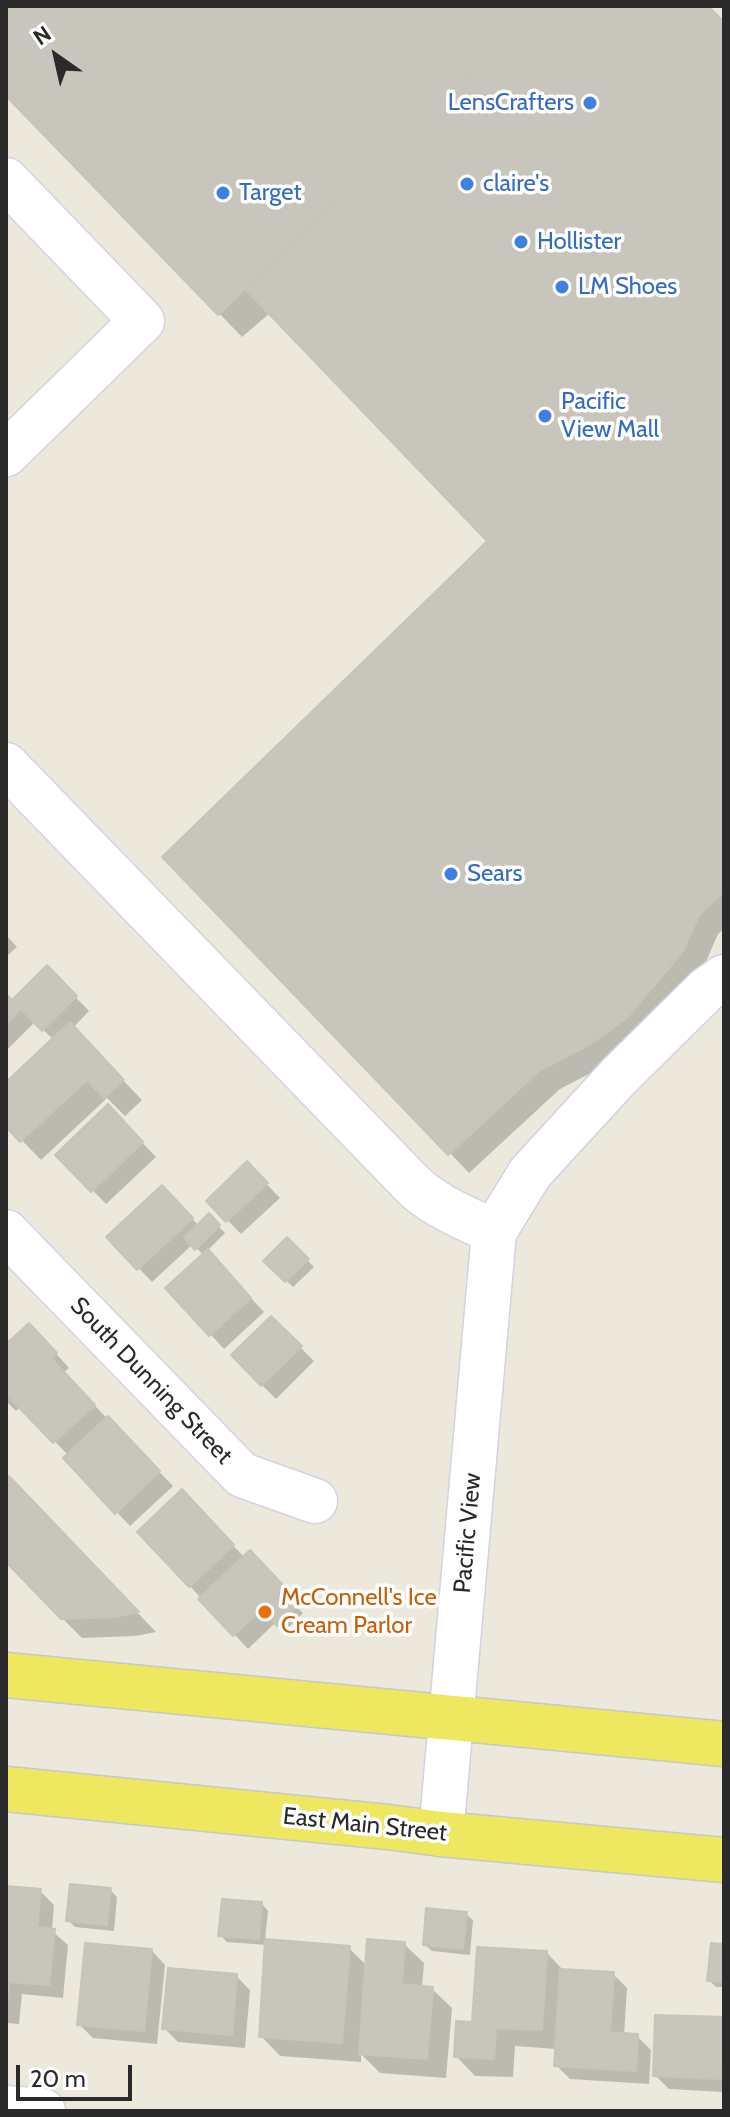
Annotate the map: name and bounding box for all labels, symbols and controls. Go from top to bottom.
north arrow [16,16,96,96]
text: N [28,20,56,51]
place label: LensCrafters [448,89,574,117]
marker: LensCrafters [581,94,599,112]
place label: claire's [483,170,549,198]
marker: claire's [458,175,476,193]
place label: Target [239,179,302,207]
marker: Target [214,184,232,202]
place label: Hollister [537,228,621,256]
marker: Hollister [512,233,530,251]
place label: LM Shoes [578,273,677,301]
marker: LM Shoes [553,278,571,296]
place label: Pacific View Mall [561,388,659,444]
marker: Pacific View Mall [536,407,554,425]
place label: Sears [467,860,522,888]
marker: Sears [442,865,460,883]
street label: South Dunning Street [64,1292,238,1470]
street label: Pacific View [448,1472,488,1594]
place label: McConnell's Ice Cream Parlor [281,1584,437,1640]
marker: McConnell's Ice Cream Parlor [256,1603,274,1621]
street label: East Main Street [282,1802,448,1848]
scale bar [20,2049,136,2099]
text: 20 m [30,2064,86,2093]

